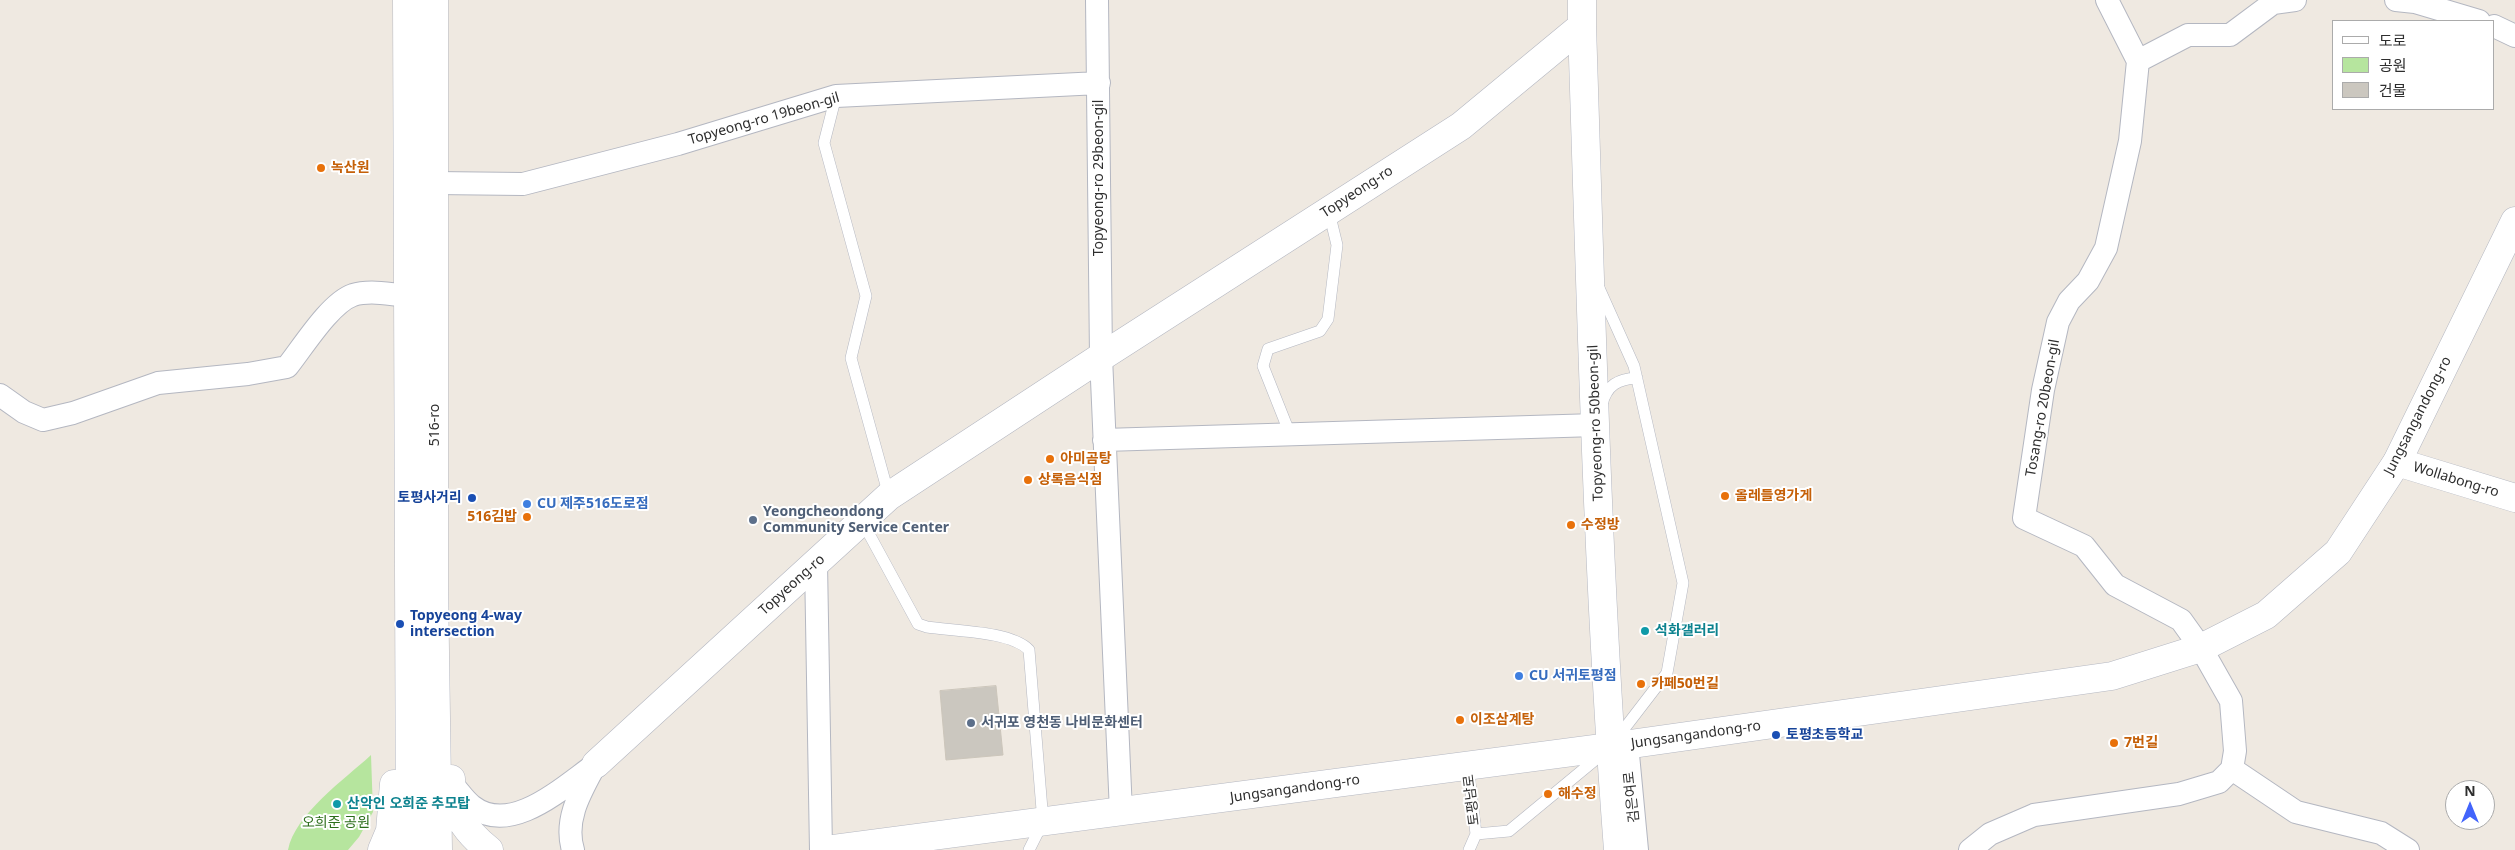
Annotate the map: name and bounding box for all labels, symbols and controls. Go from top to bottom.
legend [2332,20,2495,110]
text: 도로 [2379,30,2407,50]
text: 공원 [2379,55,2407,75]
text: 건물 [2379,80,2407,100]
street label: Topyeong-ro 19beon-gil [686,89,842,149]
street label: Topyeong-ro 29beon-gil [1091,100,1107,256]
place label: 녹산원 [331,160,370,176]
marker: 녹산원 [315,162,327,174]
street label: Topyeong-ro [1318,162,1396,222]
street label: Tosang-ro 20beon-gil [2023,338,2063,478]
street label: Topyeong-ro 50beon-gil [1585,345,1607,501]
street label: Jungsangandong-ro [2381,354,2455,478]
street label: 516-ro [427,404,443,446]
place label: 아미곰탕 [1060,451,1112,467]
marker: 아미곰탕 [1044,453,1056,465]
street label: Wollabong-ro [2411,459,2501,501]
place label: 상록음식점 [1038,472,1102,488]
marker: 상록음식점 [1022,474,1034,486]
place label: 올레들영가게 [1735,488,1812,504]
place label: 토평사거리 [398,490,462,506]
marker: 올레들영가게 [1719,490,1731,502]
marker: 토평사거리 [466,492,478,504]
place label: CU 제주516도로점 [537,496,649,512]
marker: CU 제주516도로점 [521,498,533,510]
place label: Yeongcheondong Community Service Center [763,504,949,536]
place label: 516김밥 [467,509,517,525]
marker: 516김밥 [521,511,533,523]
marker: Yeongcheondong Community Service Center [747,514,759,526]
place label: 수정방 [1581,517,1620,533]
marker: 수정방 [1565,519,1577,531]
street label: Topyeong-ro [756,551,828,619]
place label: Topyeong 4-way intersection [410,608,522,640]
marker: Topyeong 4-way intersection [394,618,406,630]
place label: 석화갤러리 [1655,623,1719,639]
marker: 석화갤러리 [1639,625,1651,637]
place label: CU 서귀토평점 [1529,668,1617,684]
marker: CU 서귀토평점 [1513,670,1525,682]
place label: 카페50번길 [1651,676,1719,692]
marker: 카페50번길 [1635,678,1647,690]
place label: 이조삼계탕 [1470,712,1534,728]
marker: 이조삼계탕 [1454,714,1466,726]
place label: 서귀포 영천동 나비문화센터 [981,715,1143,731]
marker: 서귀포 영천동 나비문화센터 [965,717,977,729]
street label: Jungsangandong-ro [1630,718,1762,752]
place label: 토평초등학교 [1786,727,1863,743]
marker: 토평초등학교 [1770,729,1782,741]
place label: 7번길 [2124,735,2158,751]
marker: 7번길 [2108,737,2120,749]
street label: 검은여로 [1621,771,1643,823]
street label: Jungsangandong-ro [1229,772,1361,806]
street label: 토평남로 [1461,773,1483,827]
north arrow [2445,780,2495,830]
text: N [2464,781,2476,800]
place label: 해수정 [1558,786,1597,802]
marker: 해수정 [1542,788,1554,800]
place label: 산악인 오희준 추모탑 [347,796,470,812]
marker: 산악인 오희준 추모탑 [331,798,343,810]
park label: 오희준 공원 [302,815,370,831]

